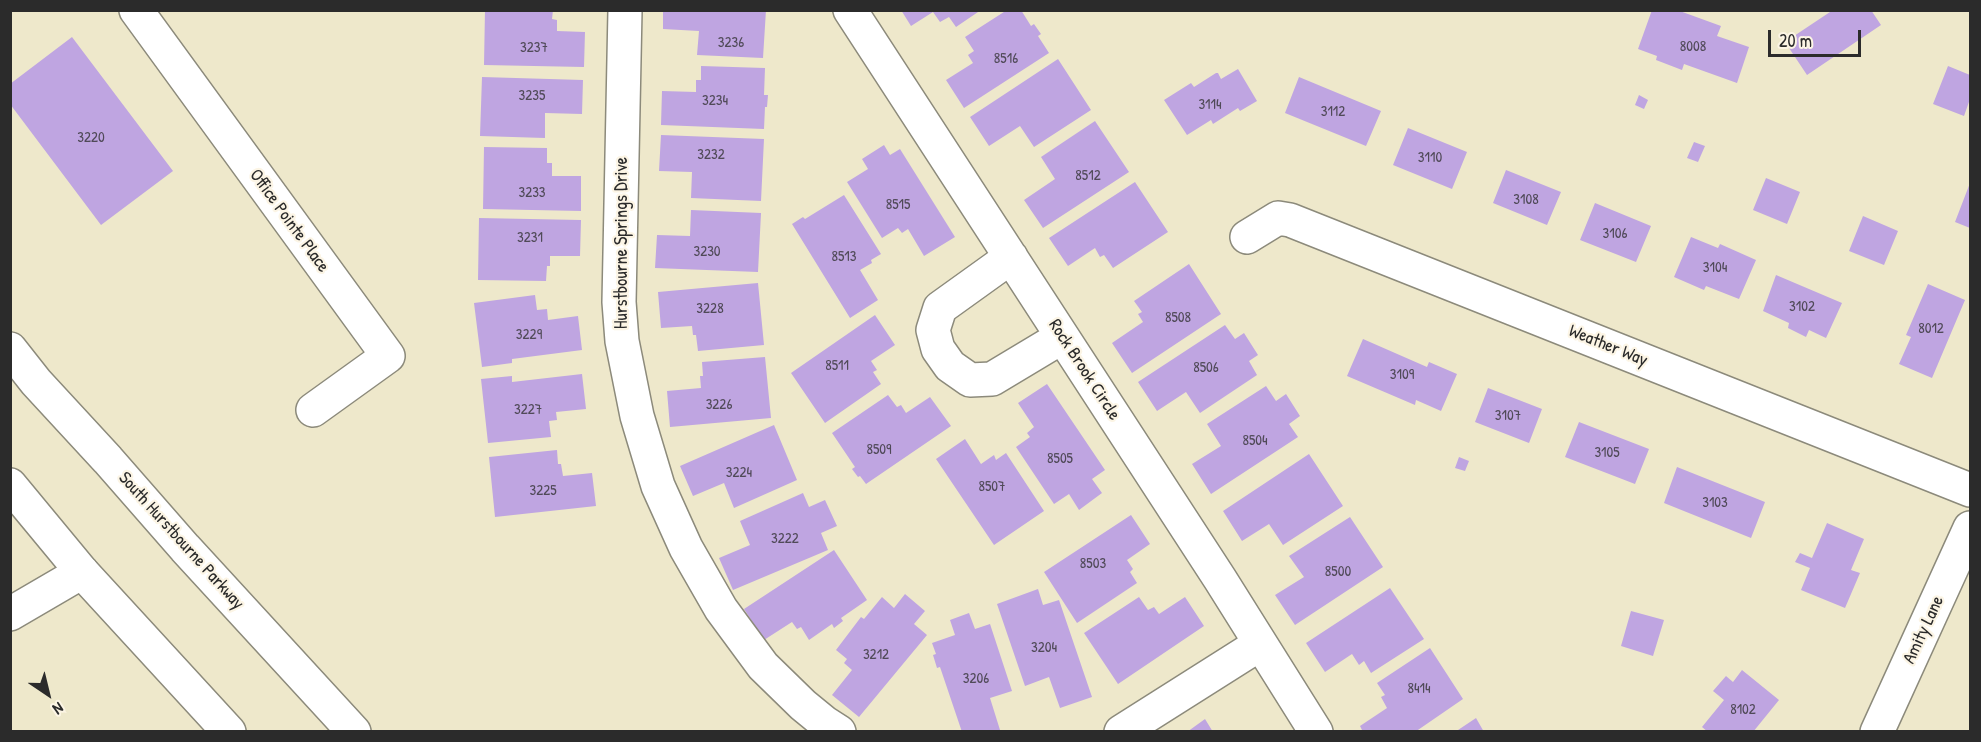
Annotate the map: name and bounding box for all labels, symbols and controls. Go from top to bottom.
scale bar [1771,18,1864,56]
text: 20 m [1779,28,1812,53]
house number: 3236 [718,34,744,52]
house number: 8008 [1680,38,1706,56]
house number: 3237 [520,39,548,57]
house number: 8516 [994,50,1018,68]
house number: 3235 [519,87,545,105]
house number: 3234 [702,92,728,110]
house number: 3114 [1198,96,1222,114]
house number: 3112 [1321,103,1345,121]
house number: 3220 [77,129,105,147]
house number: 3232 [697,146,725,164]
house number: 3110 [1418,149,1442,167]
street label: Hurstbourne Springs Drive [611,157,633,329]
street label: Office Pointe Place [244,165,334,277]
house number: 8512 [1075,167,1101,185]
house number: 3233 [518,184,546,202]
house number: 3108 [1513,191,1539,209]
house number: 8515 [886,196,910,214]
house number: 3106 [1603,225,1627,243]
house number: 3231 [517,229,543,247]
house number: 3230 [693,243,721,261]
house number: 8513 [831,248,857,266]
house number: 3104 [1703,259,1727,277]
house number: 3102 [1789,298,1815,316]
house number: 3228 [696,300,724,318]
house number: 8508 [1165,309,1191,327]
street label: Rock Brook Circle [1043,315,1125,425]
street label: Weather Way [1565,320,1651,372]
house number: 8012 [1918,320,1944,338]
house number: 3229 [516,326,542,344]
house number: 8511 [825,357,849,375]
house number: 8506 [1193,359,1219,377]
house number: 3109 [1390,366,1414,384]
house number: 3226 [706,396,732,414]
house number: 3227 [514,401,542,419]
house number: 3107 [1495,407,1521,425]
house number: 8504 [1242,432,1268,450]
house number: 8509 [866,441,892,459]
house number: 3105 [1594,444,1620,462]
house number: 8505 [1047,450,1073,468]
house number: 3224 [726,464,752,482]
street label: South Hurstbourne Parkway [114,468,248,614]
house number: 8507 [979,478,1005,496]
house number: 3225 [529,482,557,500]
house number: 3103 [1702,494,1728,512]
house number: 3222 [771,530,799,548]
house number: 8503 [1080,555,1106,573]
house number: 8500 [1325,563,1351,581]
street label: Amity Lane [1899,593,1949,667]
house number: 3204 [1031,639,1057,657]
house number: 3212 [863,646,889,664]
north arrow [18,664,78,724]
house number: 3206 [963,670,989,688]
house number: 8414 [1407,680,1431,698]
text: N [49,697,68,720]
house number: 8102 [1730,701,1756,719]

